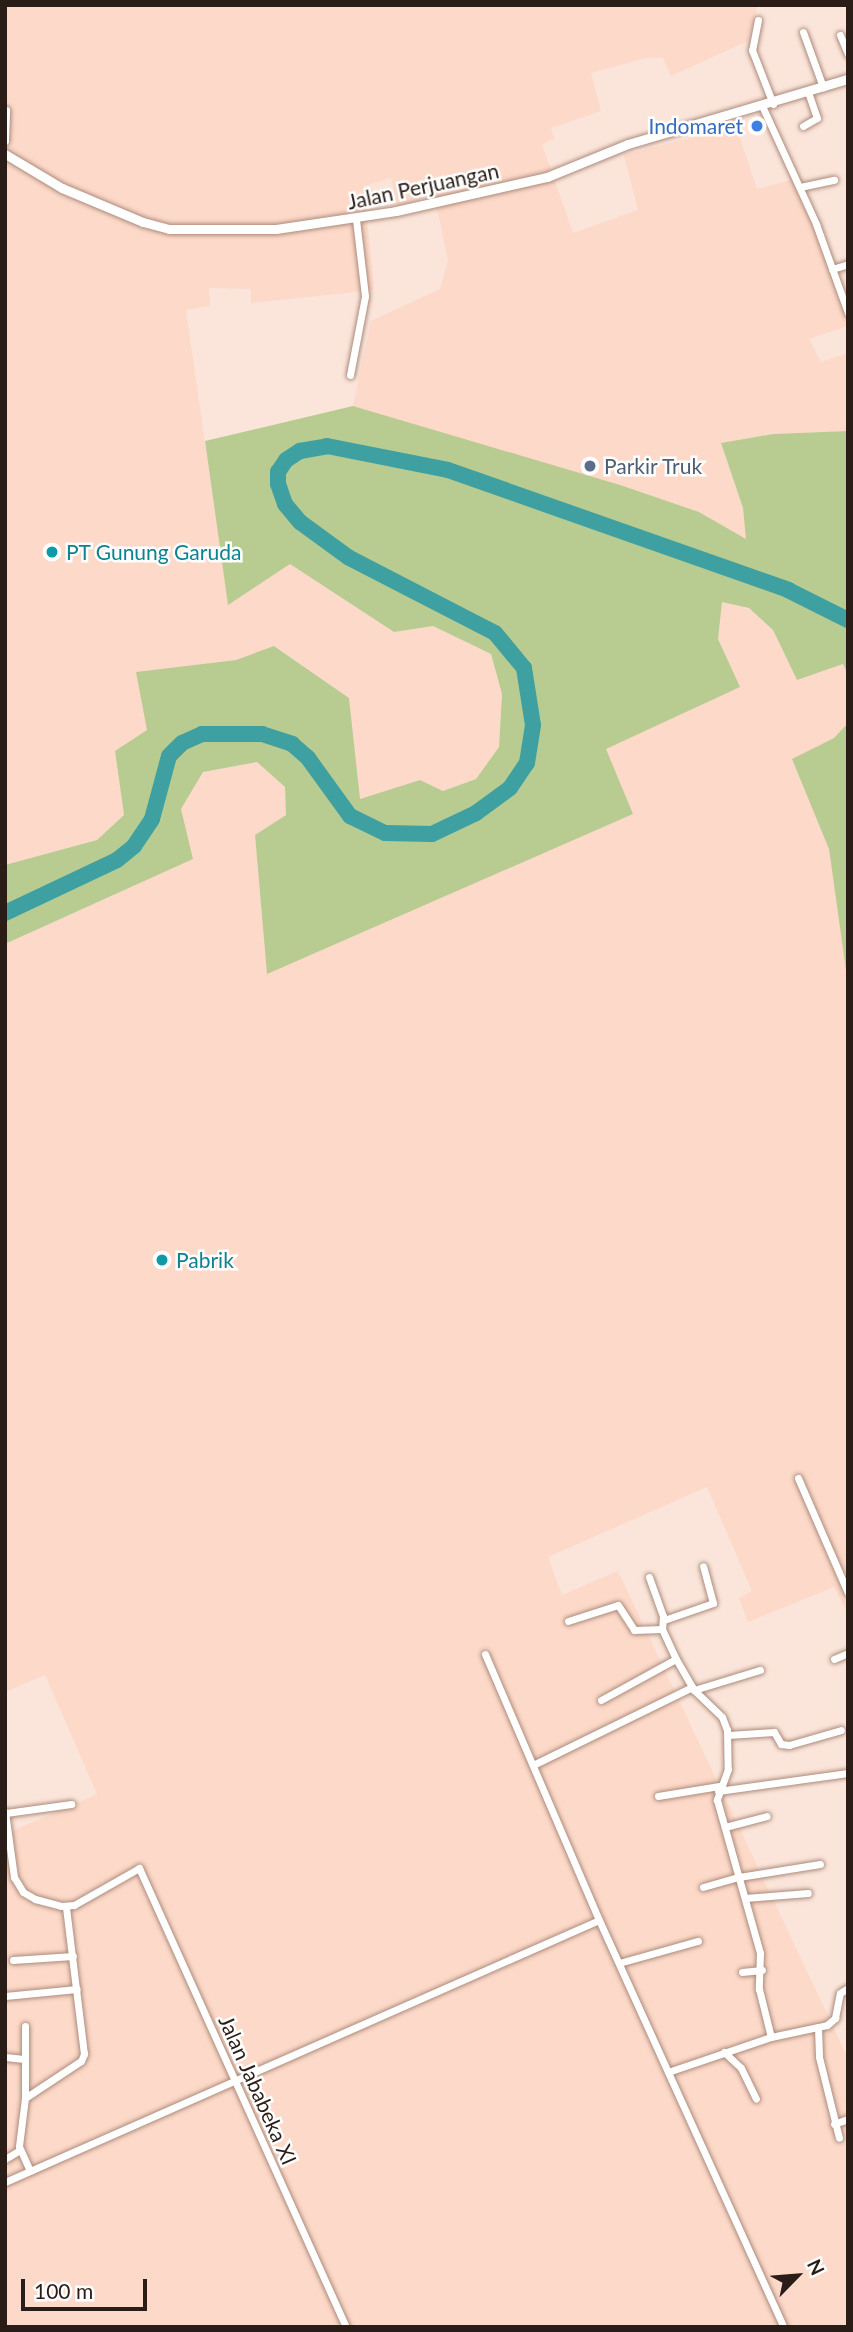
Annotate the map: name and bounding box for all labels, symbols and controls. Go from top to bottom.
place label: Indomaret [648,113,743,139]
marker: Indomaret [749,118,765,134]
street label: Jalan Perjuangan [345,158,501,214]
place label: Parkir Truk [604,453,703,479]
marker: Parkir Truk [582,458,598,474]
place label: PT Gunung Garuda [66,539,242,565]
marker: PT Gunung Garuda [44,544,60,560]
place label: Pabrik [176,1247,234,1273]
marker: Pabrik [154,1252,170,1268]
street label: Jalan Jababeka XI [214,2011,302,2169]
north arrow [762,2241,832,2311]
text: N [803,2255,830,2278]
scale bar [24,2266,150,2310]
text: 100 m [34,2278,93,2303]

